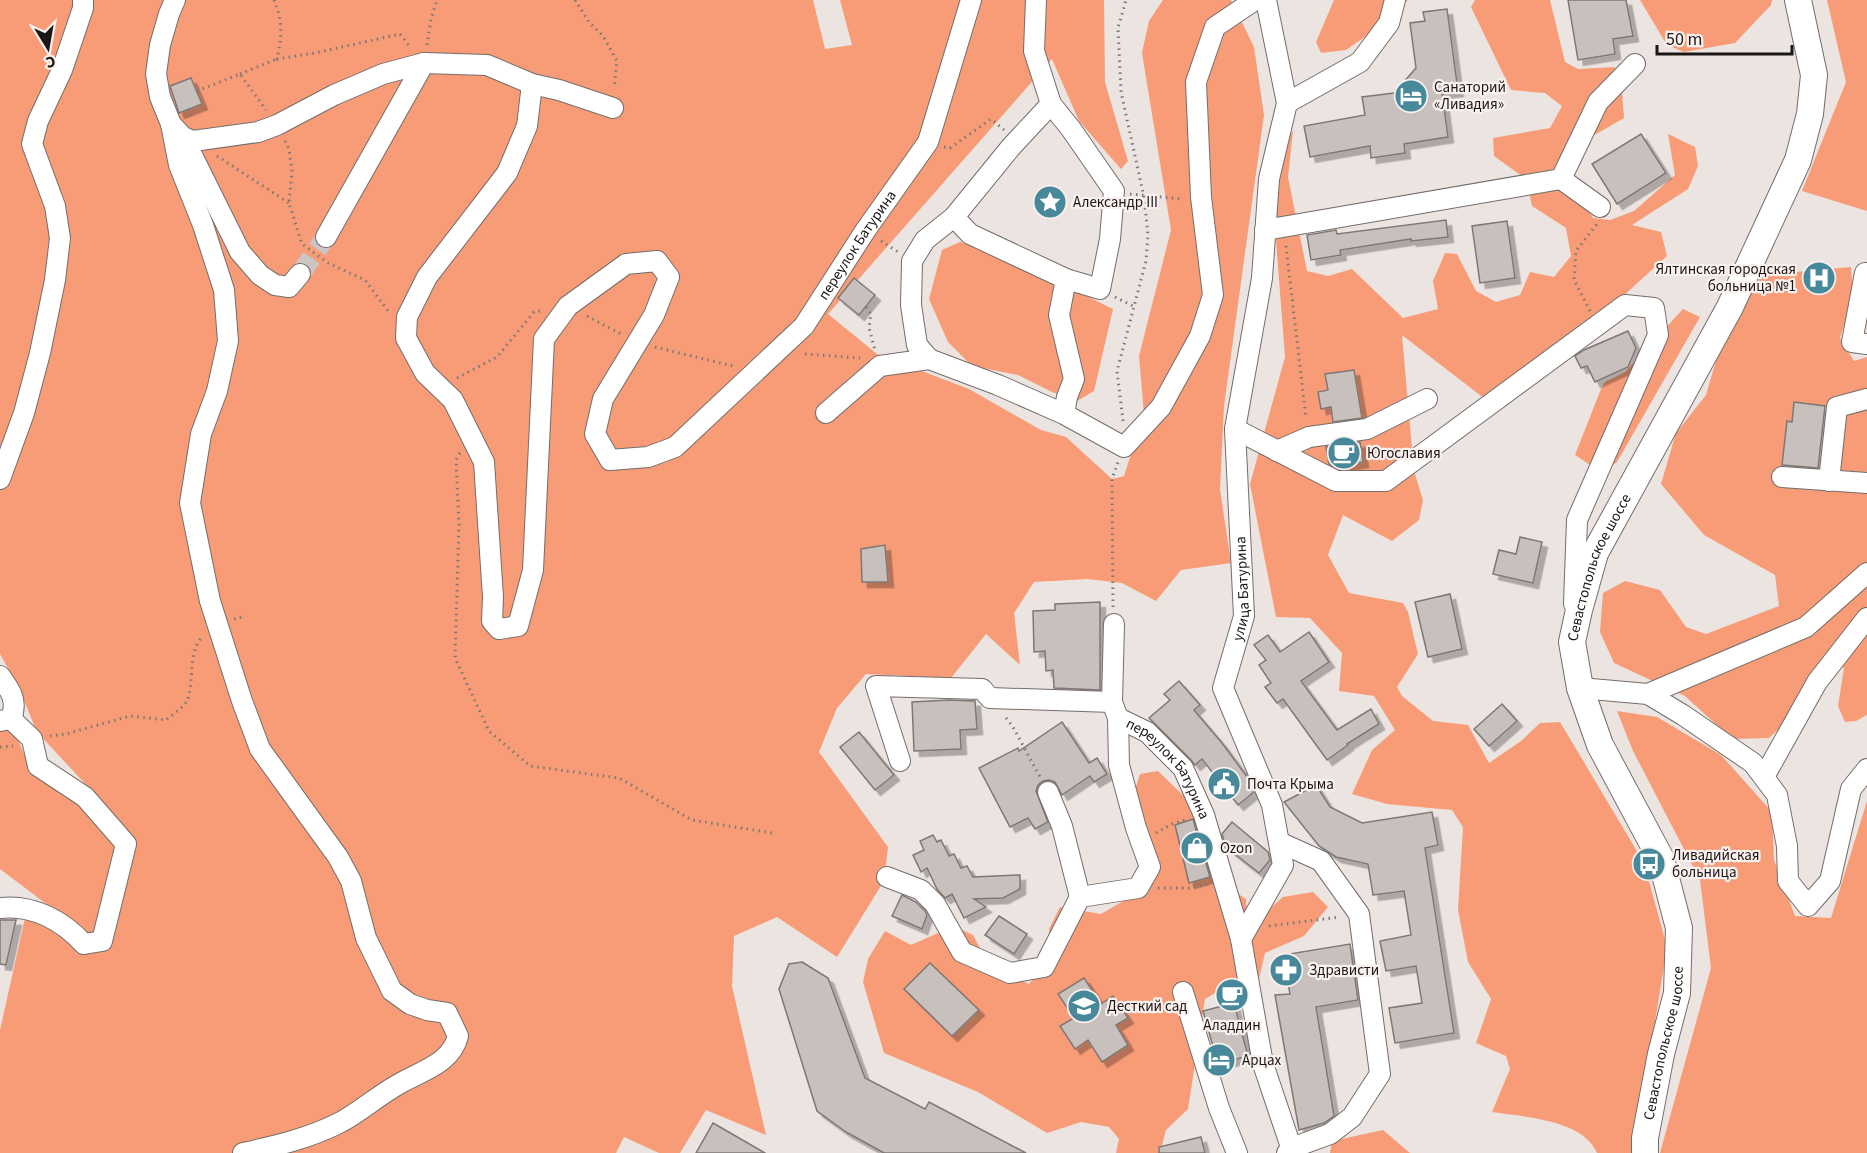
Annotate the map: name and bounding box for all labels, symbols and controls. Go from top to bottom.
north arrow [18,18,78,78]
scale bar [1657,18,1792,56]
text: 50 m [1666,27,1702,52]
text: С [44,50,57,73]
place label: Санаторий «Ливадия» [1434,77,1506,115]
hotel icon: Санаторий «Ливадия» [1393,78,1429,114]
place icon: Александр III [1032,184,1068,220]
street label: переулок Батурина [813,186,901,304]
place label: Александр III [1073,192,1158,213]
place label: Ялтинская городская больница №1 [1656,259,1796,297]
hospital icon: Ялтинская городская больница №1 [1801,260,1837,296]
cafe icon: Югославия [1326,435,1362,471]
place label: Югославия [1367,443,1441,464]
street label: Севастопольское шоссе [1562,490,1636,643]
street label: улица Батурина [1227,536,1255,643]
street label: переулок Батурина [1122,713,1215,822]
public building icon: Почта Крыма [1206,766,1242,802]
place label: Почта Крыма [1247,774,1334,795]
shop icon: Ozon [1179,830,1215,866]
place label: Ozon [1220,838,1252,859]
place label: Ливадийская больница [1672,845,1759,883]
bus stop icon: Ливадийская больница [1631,846,1667,882]
pharmacy icon: Здрависти [1268,952,1304,988]
place label: Здрависти [1309,960,1379,981]
street label: Севастопольское шоссе [1638,966,1688,1122]
cafe icon: Аладдин [1214,977,1250,1013]
school or university icon: Десткий сад [1066,988,1102,1024]
place label: Десткий сад [1107,996,1187,1017]
place label: Аладдин [1203,1015,1261,1036]
hotel icon: Арцах [1201,1042,1237,1078]
place label: Арцах [1242,1050,1281,1071]

